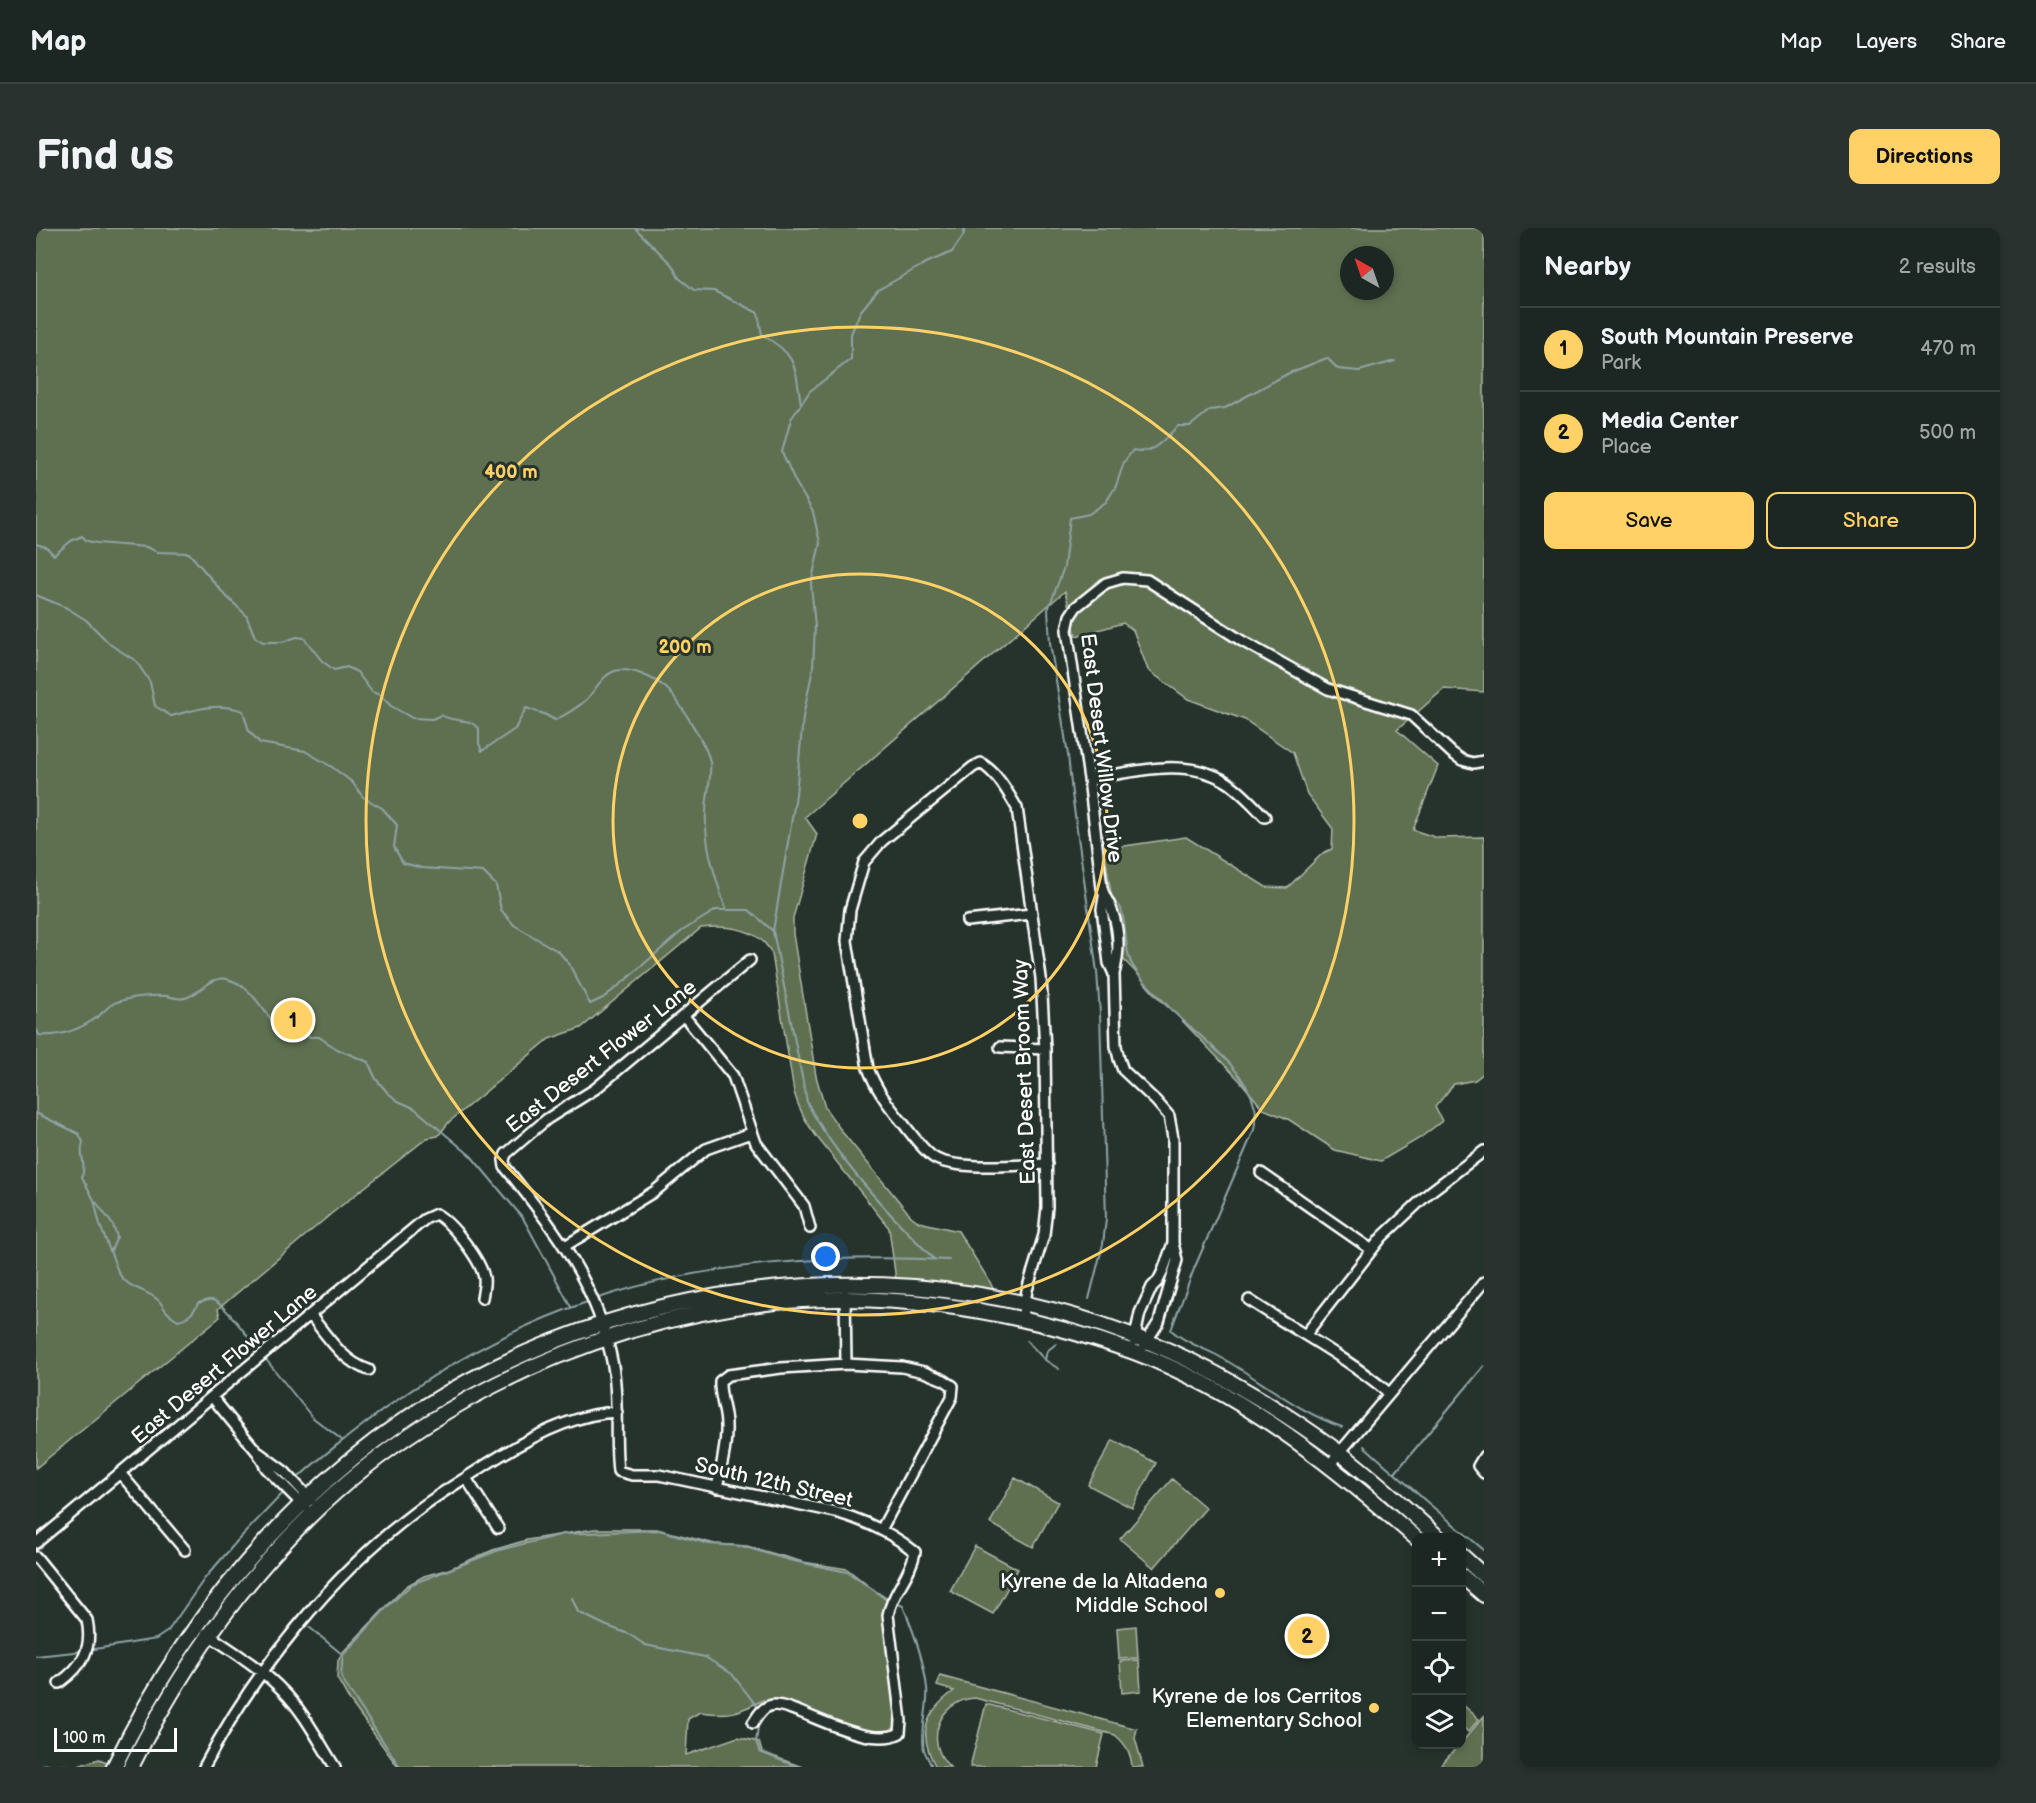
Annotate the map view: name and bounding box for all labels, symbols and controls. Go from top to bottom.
text: Map [30,25,86,58]
text: Map [1780,29,1822,54]
text: Layers [1855,29,1917,54]
text: Share [1950,29,2006,54]
button: Directions [1849,129,2000,184]
text: Find us [36,131,174,182]
north arrow [1340,246,1394,300]
text: Nearby [1544,252,1631,283]
text: 2 results [1899,255,1976,279]
text: South Mountain Preserve [1601,324,1854,351]
text: 1 [1559,337,1568,361]
text: 470 m [1920,337,1976,361]
text: Park [1601,351,1641,375]
text: Media Center [1601,408,1738,435]
text: 2 [1558,421,1569,445]
text: 500 m [1919,421,1976,445]
text: Place [1601,435,1652,459]
text: 400 m [484,462,538,483]
button: Save [1544,492,1754,549]
button: Share [1766,492,1976,549]
street label: East Desert Willow Drive [1075,632,1128,864]
text: 200 m [658,637,712,658]
centre of rings [850,811,870,831]
street label: East Desert Broom Way [1008,958,1041,1185]
street label: East Desert Flower Lane [501,974,701,1138]
pin: 1 [274,998,312,1042]
your location [811,1242,840,1271]
street label: East Desert Flower Lane [126,1279,322,1449]
street label: South 12th Street [692,1452,856,1513]
map controls [1412,1533,1466,1749]
button: + [1412,1533,1466,1587]
place label: Kyrene de la Altadena Middle School [1000,1569,1208,1618]
marker: Kyrene de la Altadena Middle School [1213,1586,1227,1600]
button: − [1412,1587,1466,1641]
pin: 2 [1288,1614,1326,1658]
button: locate [1412,1641,1466,1695]
place label: Kyrene de los Cerritos Elementary School [1152,1684,1362,1733]
button: layers [1412,1695,1466,1749]
marker: Kyrene de los Cerritos Elementary School [1367,1701,1381,1715]
scale bar [54,1725,177,1752]
text: 100 m [63,1729,106,1748]

